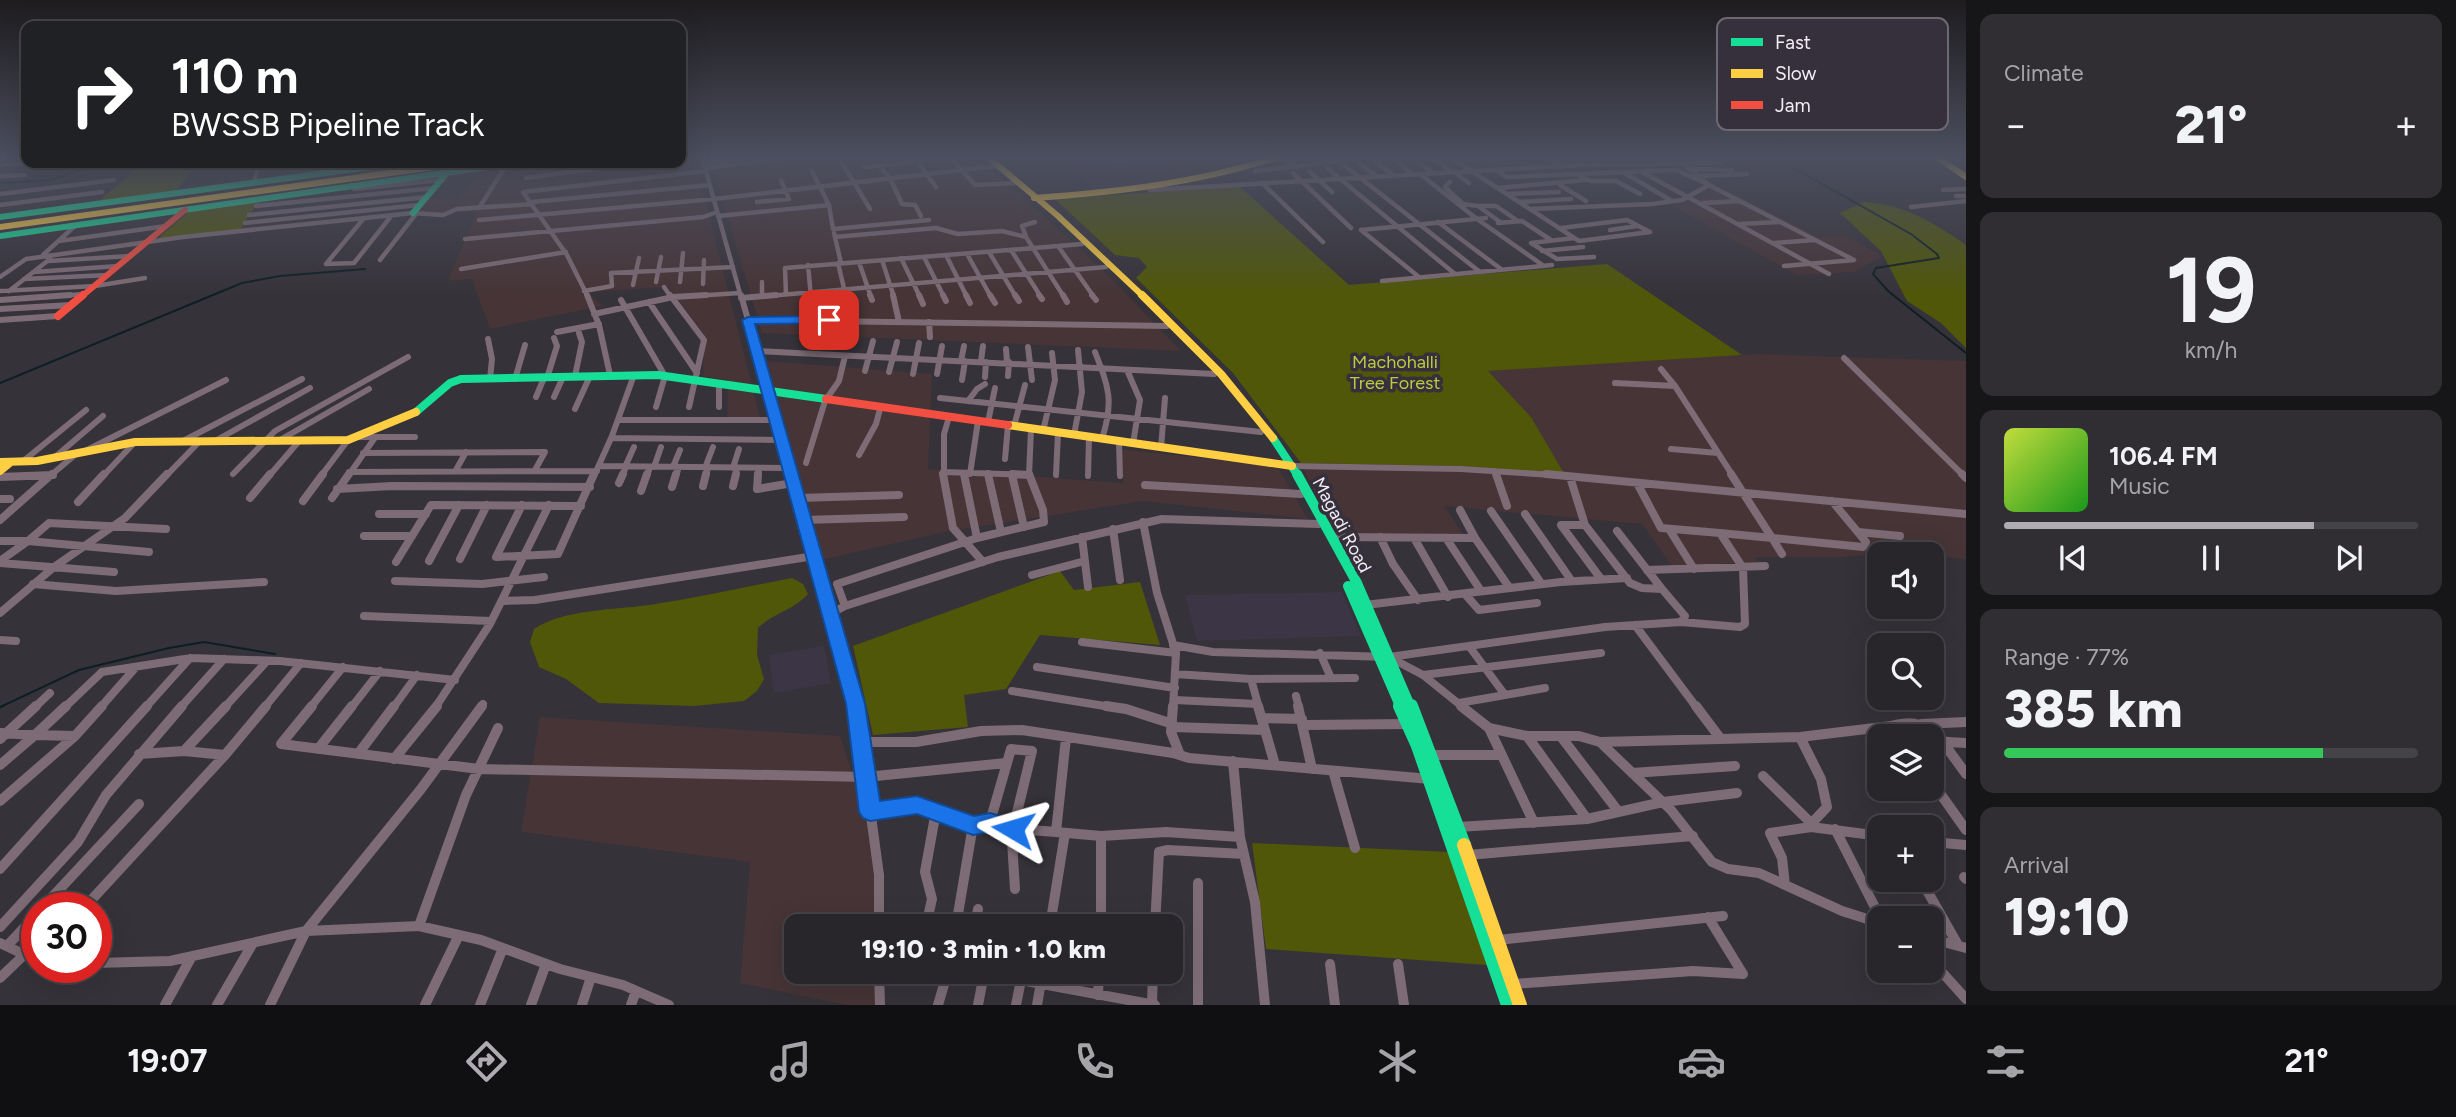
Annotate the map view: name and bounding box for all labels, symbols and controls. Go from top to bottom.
legend [1717,18,1948,130]
text: Fast [1775,31,1811,54]
text: 110 m [171,46,299,105]
icon: right [56,49,147,140]
text: Climate [2004,59,2083,87]
text: Slow [1775,62,1817,85]
text: Jam [1775,94,1811,117]
text: 21° [2175,94,2247,156]
text: − [2004,102,2028,148]
text: + [2394,102,2418,148]
text: BWSSB Pipeline Track [171,106,484,144]
text: 19 [2165,236,2257,345]
pin [799,290,859,350]
icon: arrive [810,301,848,339]
text: km/h [2185,336,2237,364]
park label: Machohalli Tree Forest [1350,351,1440,394]
text: 106.4 FM [2109,440,2218,472]
text: Music [2109,472,2170,500]
street label: Magadi Road [1308,474,1376,576]
icon: previous [2054,539,2092,577]
icon: pause [2192,539,2230,577]
icon: next [2330,539,2368,577]
map controls [1867,542,1944,983]
button: sound [1867,542,1944,619]
button: search [1867,633,1944,710]
text: Range · 77% [2004,643,2129,671]
text: 385 km [2004,678,2183,740]
button: layers [1867,724,1944,801]
position arrow [976,792,1050,866]
button: + [1867,815,1944,892]
text: Arrival [2004,851,2069,879]
text: 19:10 [2004,886,2130,948]
speed limit sign: 30 [21,892,112,983]
button: − [1867,906,1944,983]
text: 19:10 · 3 min · 1.0 km [861,933,1106,965]
icon: directions [462,1037,511,1086]
icon: music [766,1037,815,1086]
icon: phone [1070,1037,1119,1086]
icon: climate [1373,1037,1422,1086]
icon: car [1677,1037,1726,1086]
icon: filters [1981,1037,2030,1086]
text: 19:07 [127,1042,208,1080]
text: 21° [2285,1042,2329,1080]

